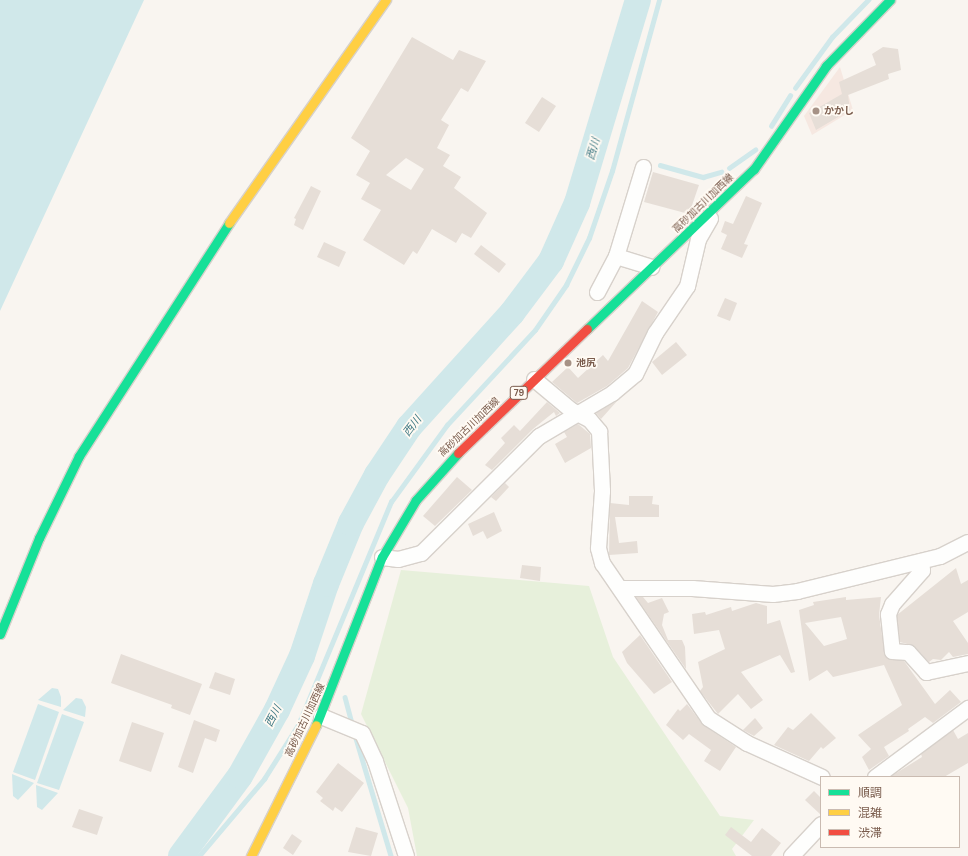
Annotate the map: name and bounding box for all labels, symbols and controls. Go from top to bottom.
place label: かかし [824,105,854,117]
marker: かかし [811,106,821,116]
water label: 西川 [583,137,603,161]
street label: 高砂加古川加西線 [670,171,736,235]
place label: 池尻 [576,357,596,369]
marker: 池尻 [563,358,573,368]
road number: 79 [509,386,529,400]
street label: 高砂加古川加西線 [436,395,502,459]
water label: 西川 [400,413,424,439]
street label: 高砂加古川加西線 [283,681,327,759]
water label: 西川 [262,703,284,729]
legend [820,776,960,848]
text: 順調 [858,785,882,801]
text: 混雑 [858,805,882,821]
text: 渋滞 [858,825,882,841]

